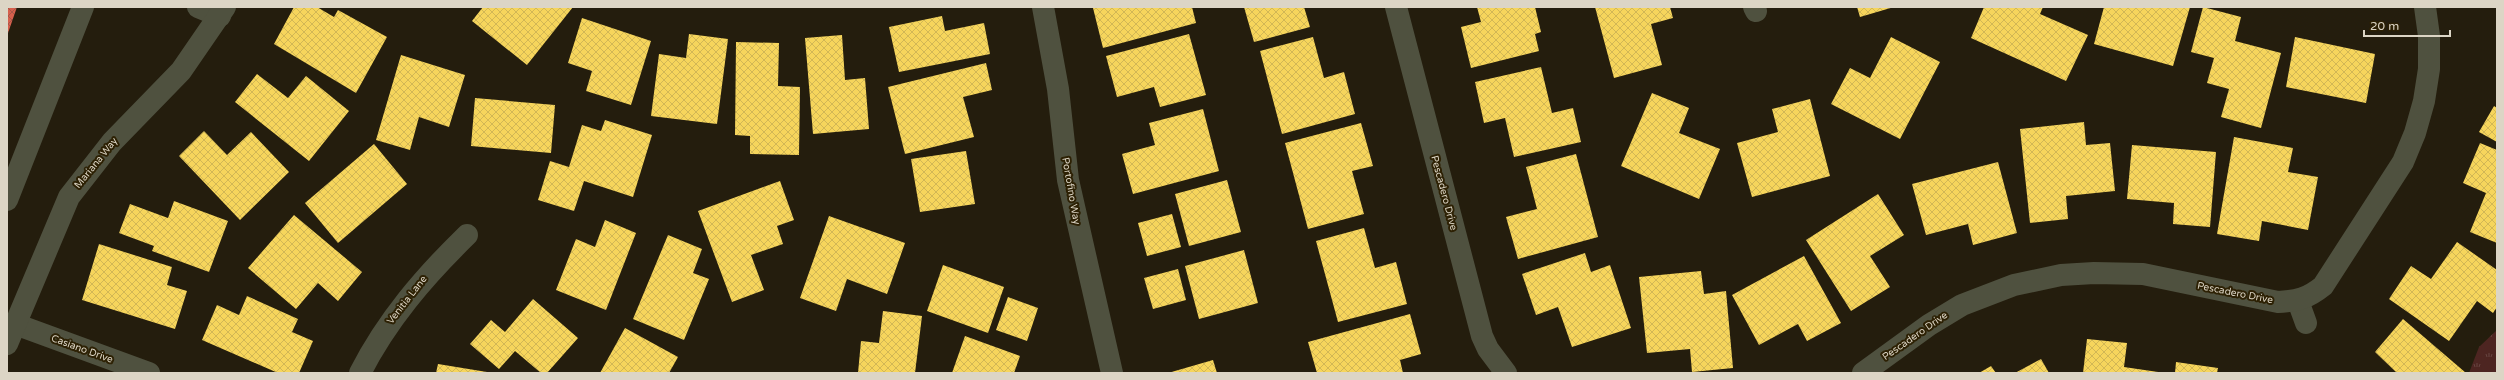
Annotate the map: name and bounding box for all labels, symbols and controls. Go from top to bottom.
scale bar [2364,12,2450,38]
text: 20 m [2370,19,2399,33]
street label: Mariana Way [72,135,121,191]
street label: Pescadero Drive [1428,154,1460,232]
street label: Portofino Way [1059,156,1083,226]
street label: Venitia Lane [384,273,430,327]
street label: Pescadero Drive [2196,280,2274,306]
street label: Pescadero Drive [1880,309,1950,363]
street label: Casiano Drive [49,332,115,366]

